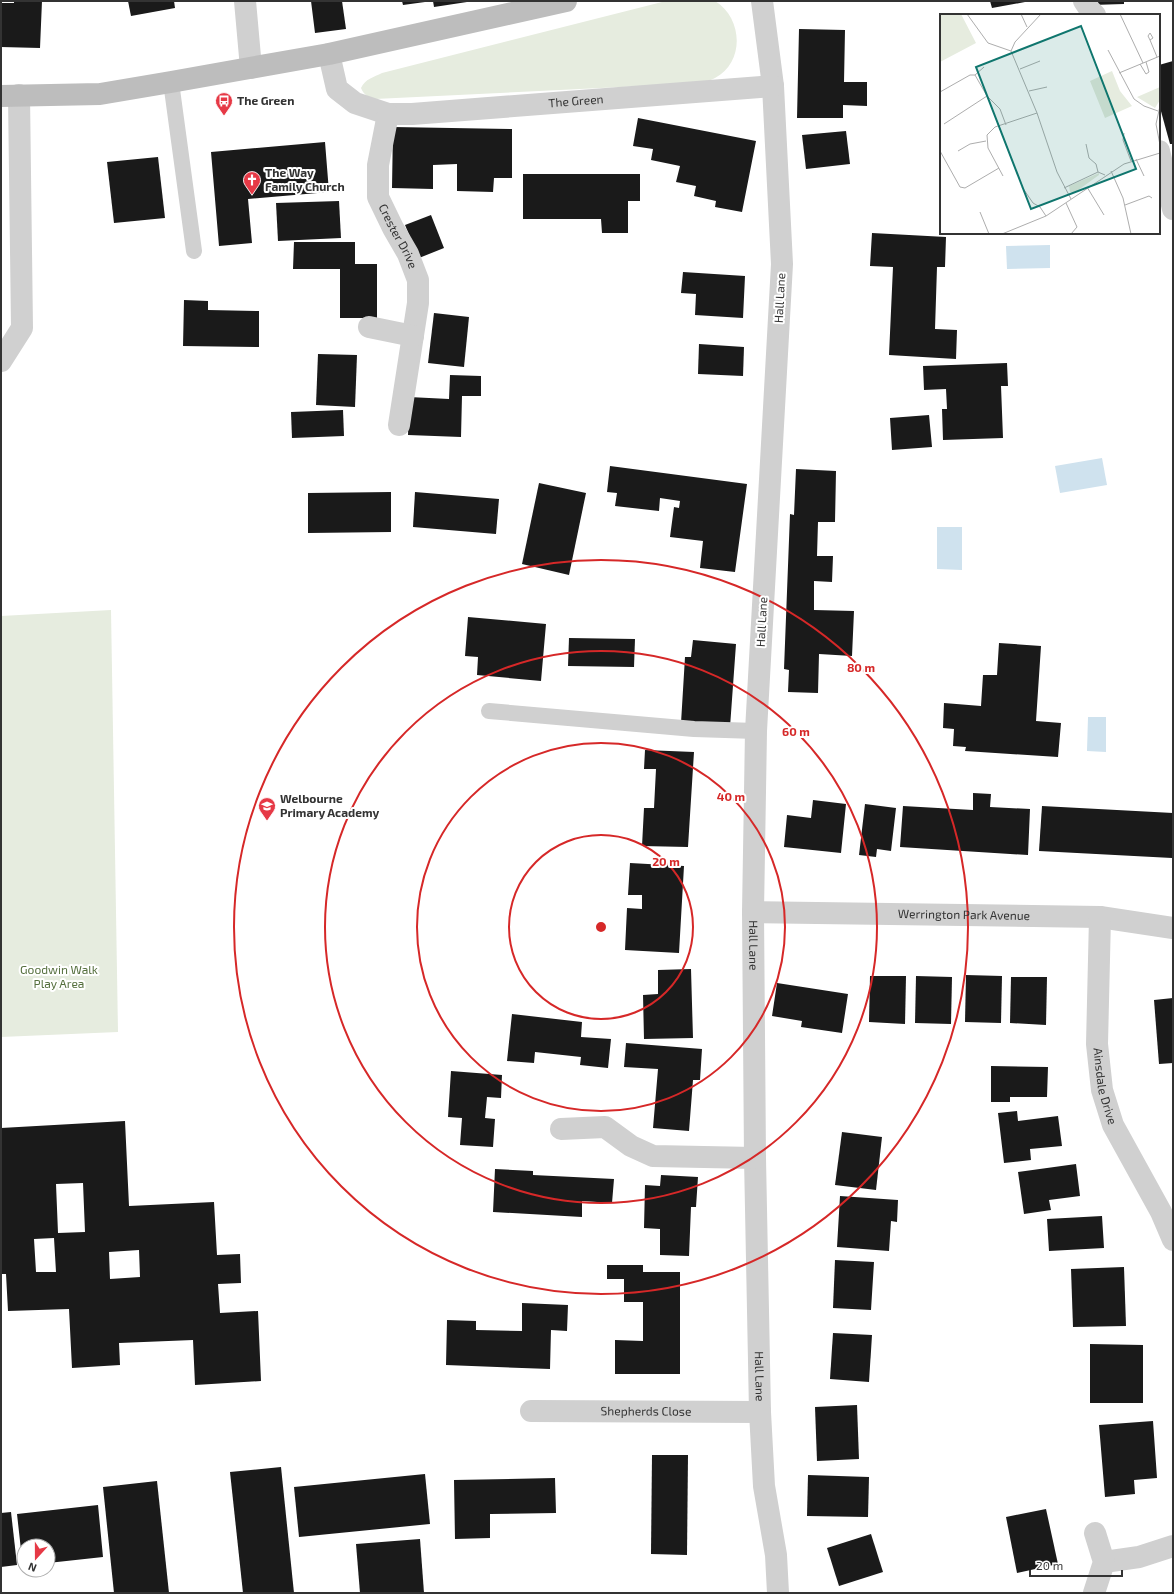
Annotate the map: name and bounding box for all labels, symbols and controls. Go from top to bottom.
inset map [940,14,1160,234]
bus stop icon: The Green [214,91,234,116]
street label: The Green [548,91,604,109]
place label: The Green [237,93,294,107]
place label: The Way Family Church [265,165,345,194]
church icon: The Way Family Church [242,170,262,195]
street label: Crester Drive [376,201,421,270]
street label: Hall Lane [771,272,787,323]
street label: Hall Lane [753,596,769,647]
text: 80 m [847,660,875,674]
text: 60 m [782,724,810,738]
text: 40 m [717,789,745,803]
place label: Welbourne Primary Academy [280,791,380,820]
school or university icon: Welbourne Primary Academy [257,796,277,821]
text: 20 m [652,854,680,868]
street label: Werrington Park Avenue [898,906,1030,922]
centre of rings [594,920,608,934]
street label: Hall Lane [747,920,761,971]
park label: Goodwin Walk Play Area [20,962,98,990]
street label: Ainsdale Drive [1091,1047,1120,1126]
street label: Hall Lane [753,1351,768,1402]
street label: Shepherds Close [601,1403,691,1418]
north arrow [16,1538,56,1578]
scale bar [1030,1552,1122,1578]
text: 20 m [1036,1558,1063,1572]
text: N [26,1560,38,1575]

